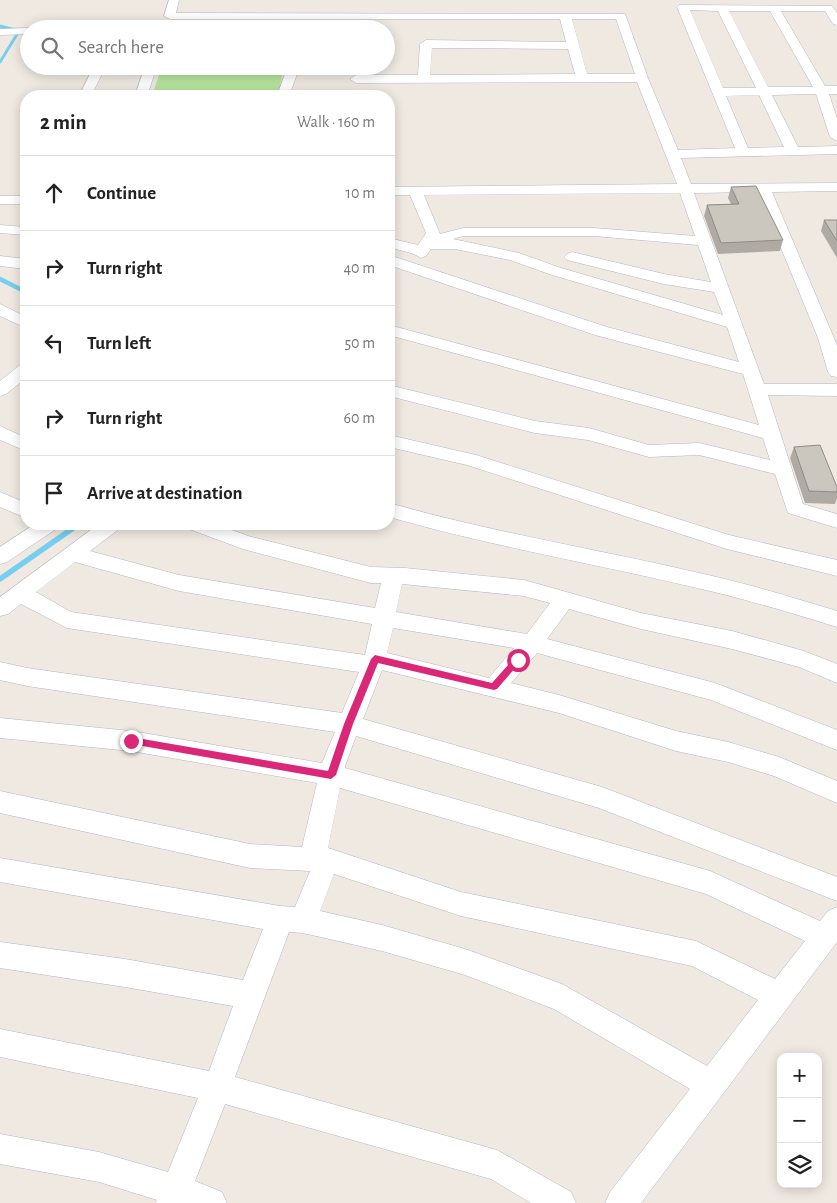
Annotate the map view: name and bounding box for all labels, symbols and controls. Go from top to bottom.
search box [20,20,395,75]
icon: search [38,34,66,62]
text: Search here [78,38,164,57]
text: 2 min [40,112,87,133]
text: Walk · 160 m [297,114,375,130]
icon: ahead [40,179,68,207]
text: Continue [87,184,156,203]
text: 10 m [346,185,375,201]
icon: right [40,254,68,282]
text: Turn right [87,259,162,278]
text: 40 m [343,260,375,276]
icon: left [40,329,68,357]
text: Turn left [87,334,151,353]
text: 50 m [344,335,375,351]
icon: right [40,404,68,432]
text: Turn right [87,409,162,428]
text: 60 m [344,410,375,426]
icon: arrive [40,479,68,507]
text: Arrive at destination [87,484,243,503]
route start [507,649,530,672]
route end [120,730,143,753]
map controls [777,1053,822,1188]
button: + [777,1053,822,1098]
button: − [777,1098,822,1143]
button: layers [777,1143,822,1188]

